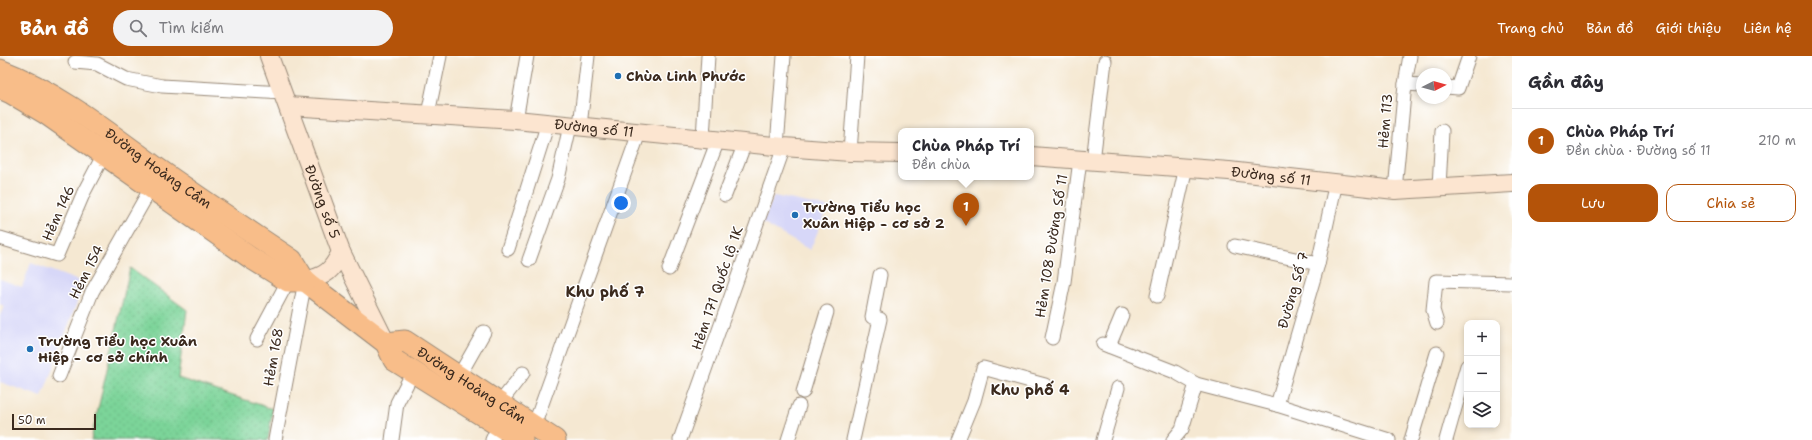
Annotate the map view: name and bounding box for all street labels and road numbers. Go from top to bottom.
street label: Hẻm 113 [1374,93,1396,149]
street label: Đường số 11 [553,115,635,141]
street label: Đường Hoàng Cầm [101,124,215,212]
street label: Đường số 5 [301,162,344,241]
street label: Đường số 11 [1230,162,1312,189]
street label: Hẻm 108 Đường Số 11 [1031,173,1071,319]
street label: Hẻm 146 [38,182,78,244]
street label: Hẻm 171 Quốc lộ 1K [687,224,747,352]
street label: Hẻm 154 [65,242,107,302]
street label: Đường Số 7 [1273,249,1313,331]
street label: Hẻm 168 [259,326,287,388]
street label: Đường Hoàng Cầm [414,342,530,428]

